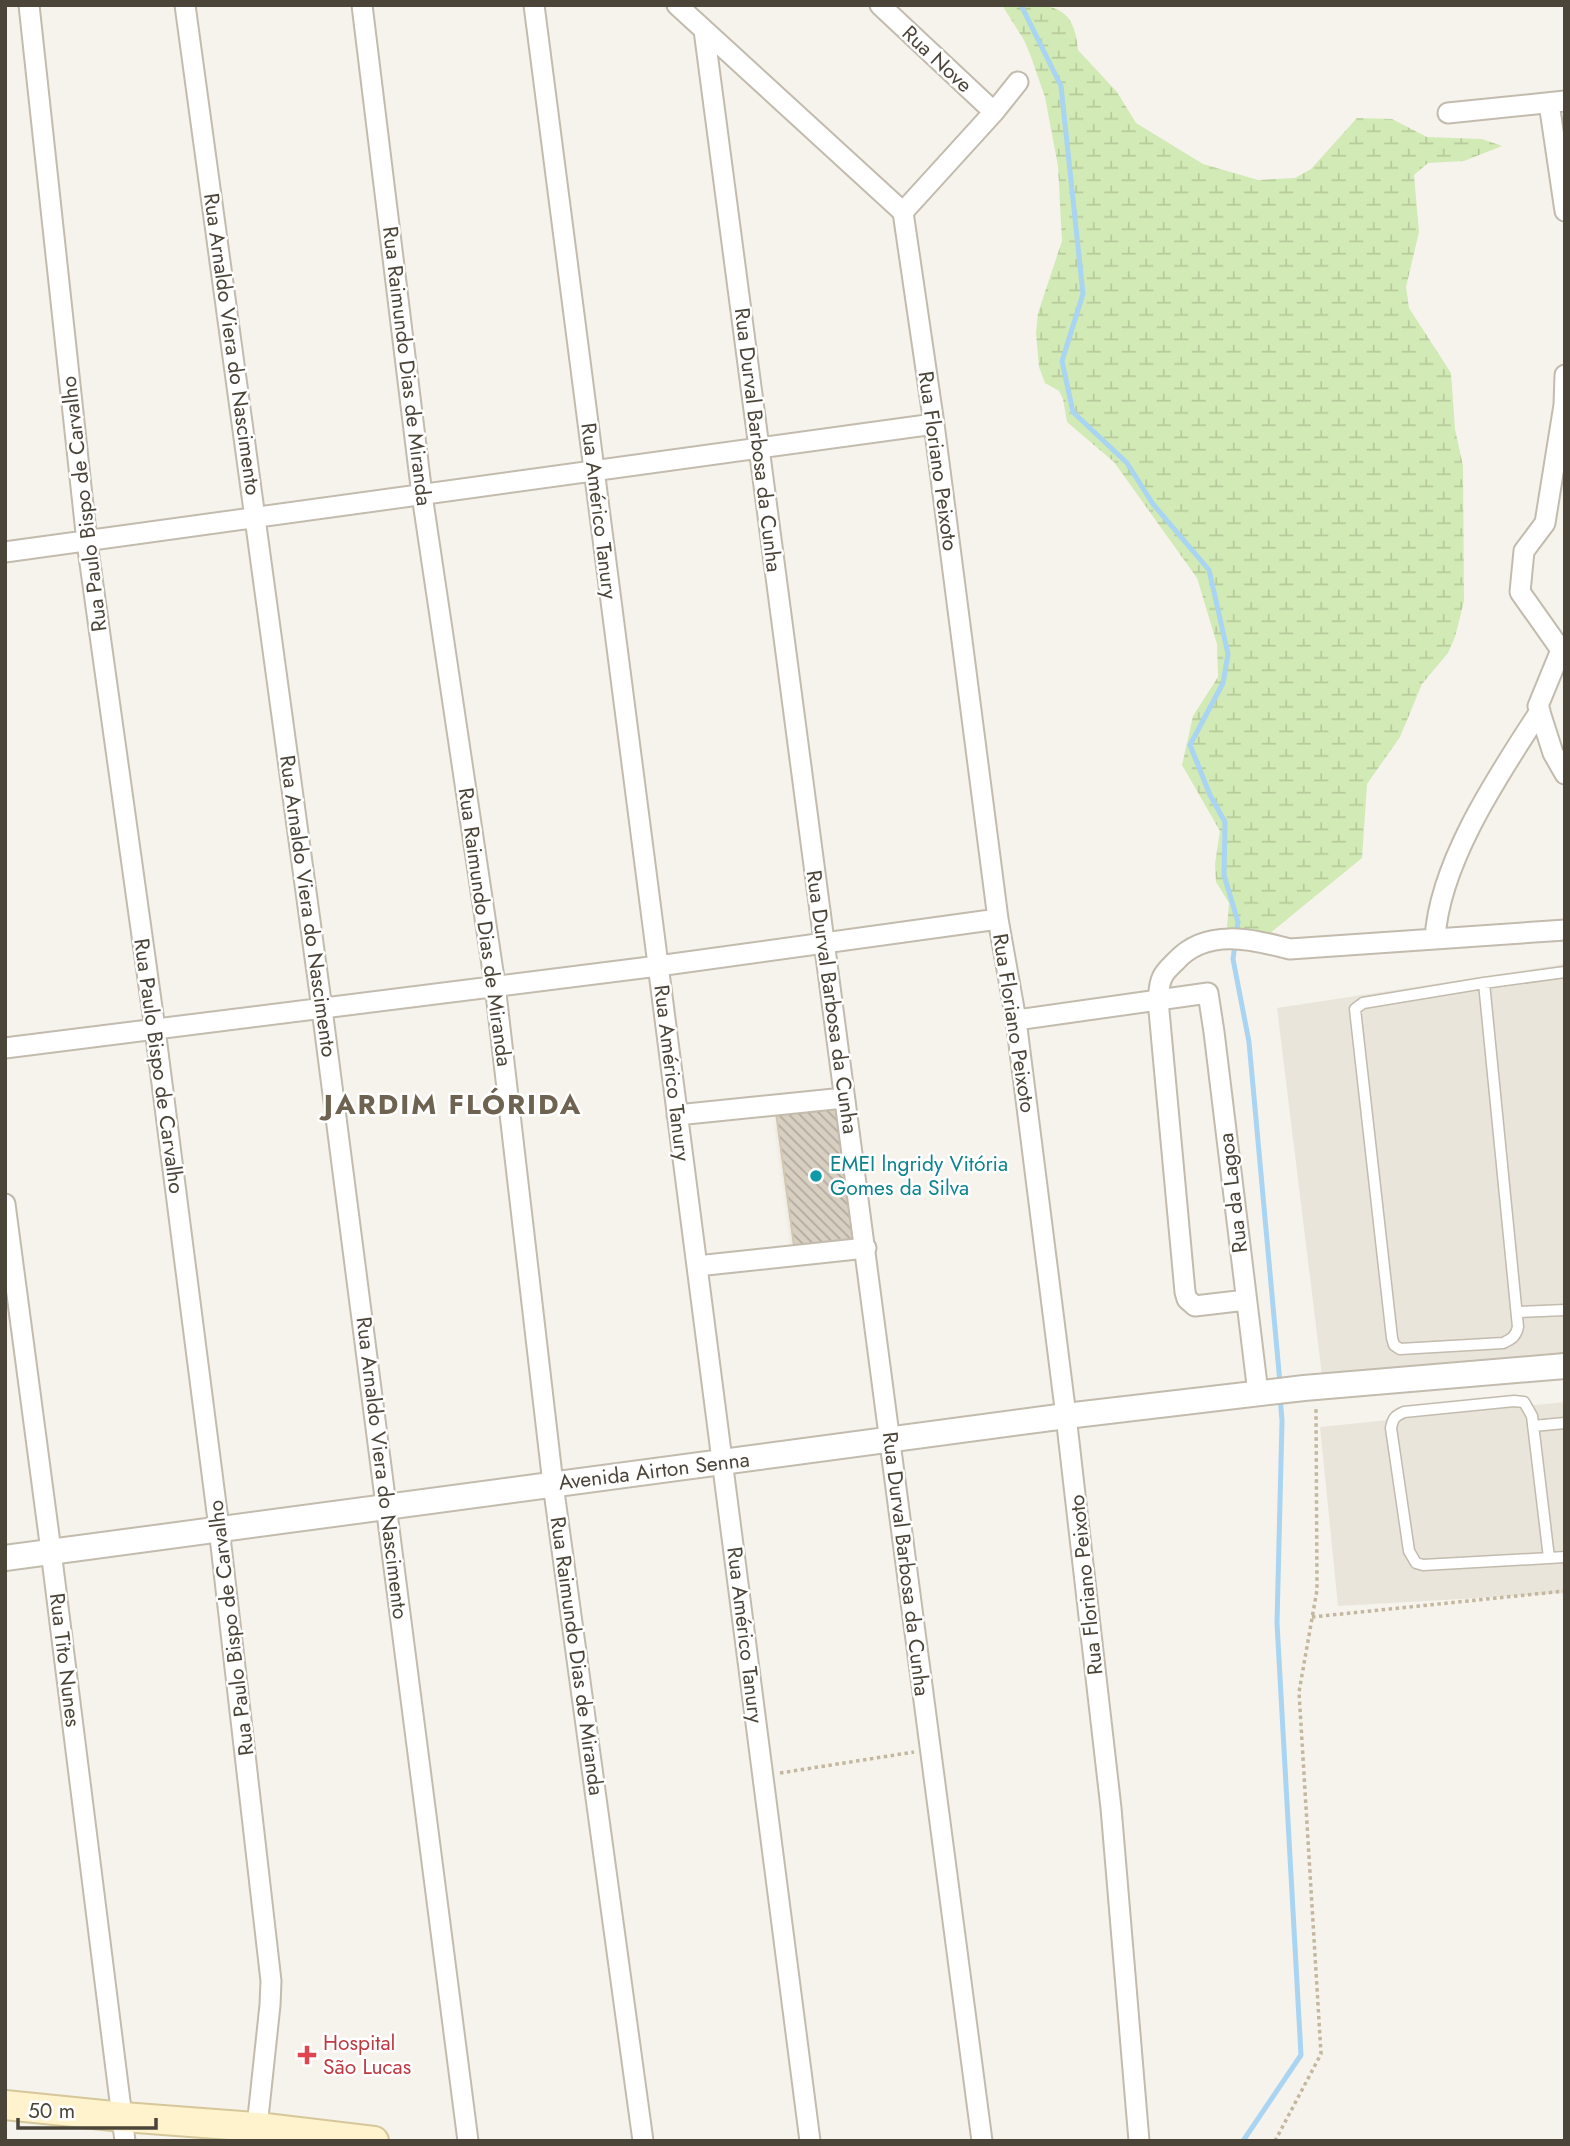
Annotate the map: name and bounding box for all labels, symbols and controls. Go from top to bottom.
street label: Rua Nove [895,19,979,100]
street label: Rua Arnaldo Viera do Nascimento [196,191,268,497]
street label: Rua Raimundo Dias de Miranda [375,225,439,507]
street label: Rua Durval Barbosa da Cunha [727,306,789,574]
street label: Rua Floriano Peixoto [911,369,965,553]
street label: Rua Paulo Bispo de Carvalho [53,375,115,633]
street label: Rua Américo Tanury [573,421,625,602]
street label: Rua Arnaldo Viera do Nascimento [272,753,344,1059]
street label: Rua Raimundo Dias de Miranda [451,786,519,1068]
street label: Rua Durval Barbosa da Cunha [799,868,865,1136]
street label: Rua Floriano Peixoto [985,931,1043,1115]
street label: Rua Paulo Bispo de Carvalho [126,937,192,1195]
street label: Rua Américo Tanury [646,983,698,1164]
district label: JARDIM FLÓRIDA [319,1084,582,1125]
street label: Rua da Lagoa [1211,1131,1255,1255]
place label: EMEI lngridy Vitória Gomes da Silva [830,1149,1008,1203]
marker: EMEI lngridy Vitória Gomes da Silva [808,1168,824,1184]
street label: Rua Arnaldo Viera do Nascimento [349,1315,415,1621]
street label: Rua Durval Barbosa da Cunha [875,1430,937,1698]
street label: Avenida Airton Senna [557,1444,751,1498]
street label: Rua Floriano Peixoto [1062,1493,1110,1677]
street label: Rua Paulo Bispo de Carvalho [200,1499,262,1757]
street label: Rua Raimundo Dias de Miranda [543,1515,611,1797]
street label: Rua Américo Tanury [719,1545,771,1726]
street label: Rua Tito Nunes [42,1591,88,1729]
place label: Hospital São Lucas [323,2028,411,2082]
marker: Hospital São Lucas [297,2045,317,2065]
scale bar [18,2086,156,2130]
text: 50 m [28,2096,75,2126]

